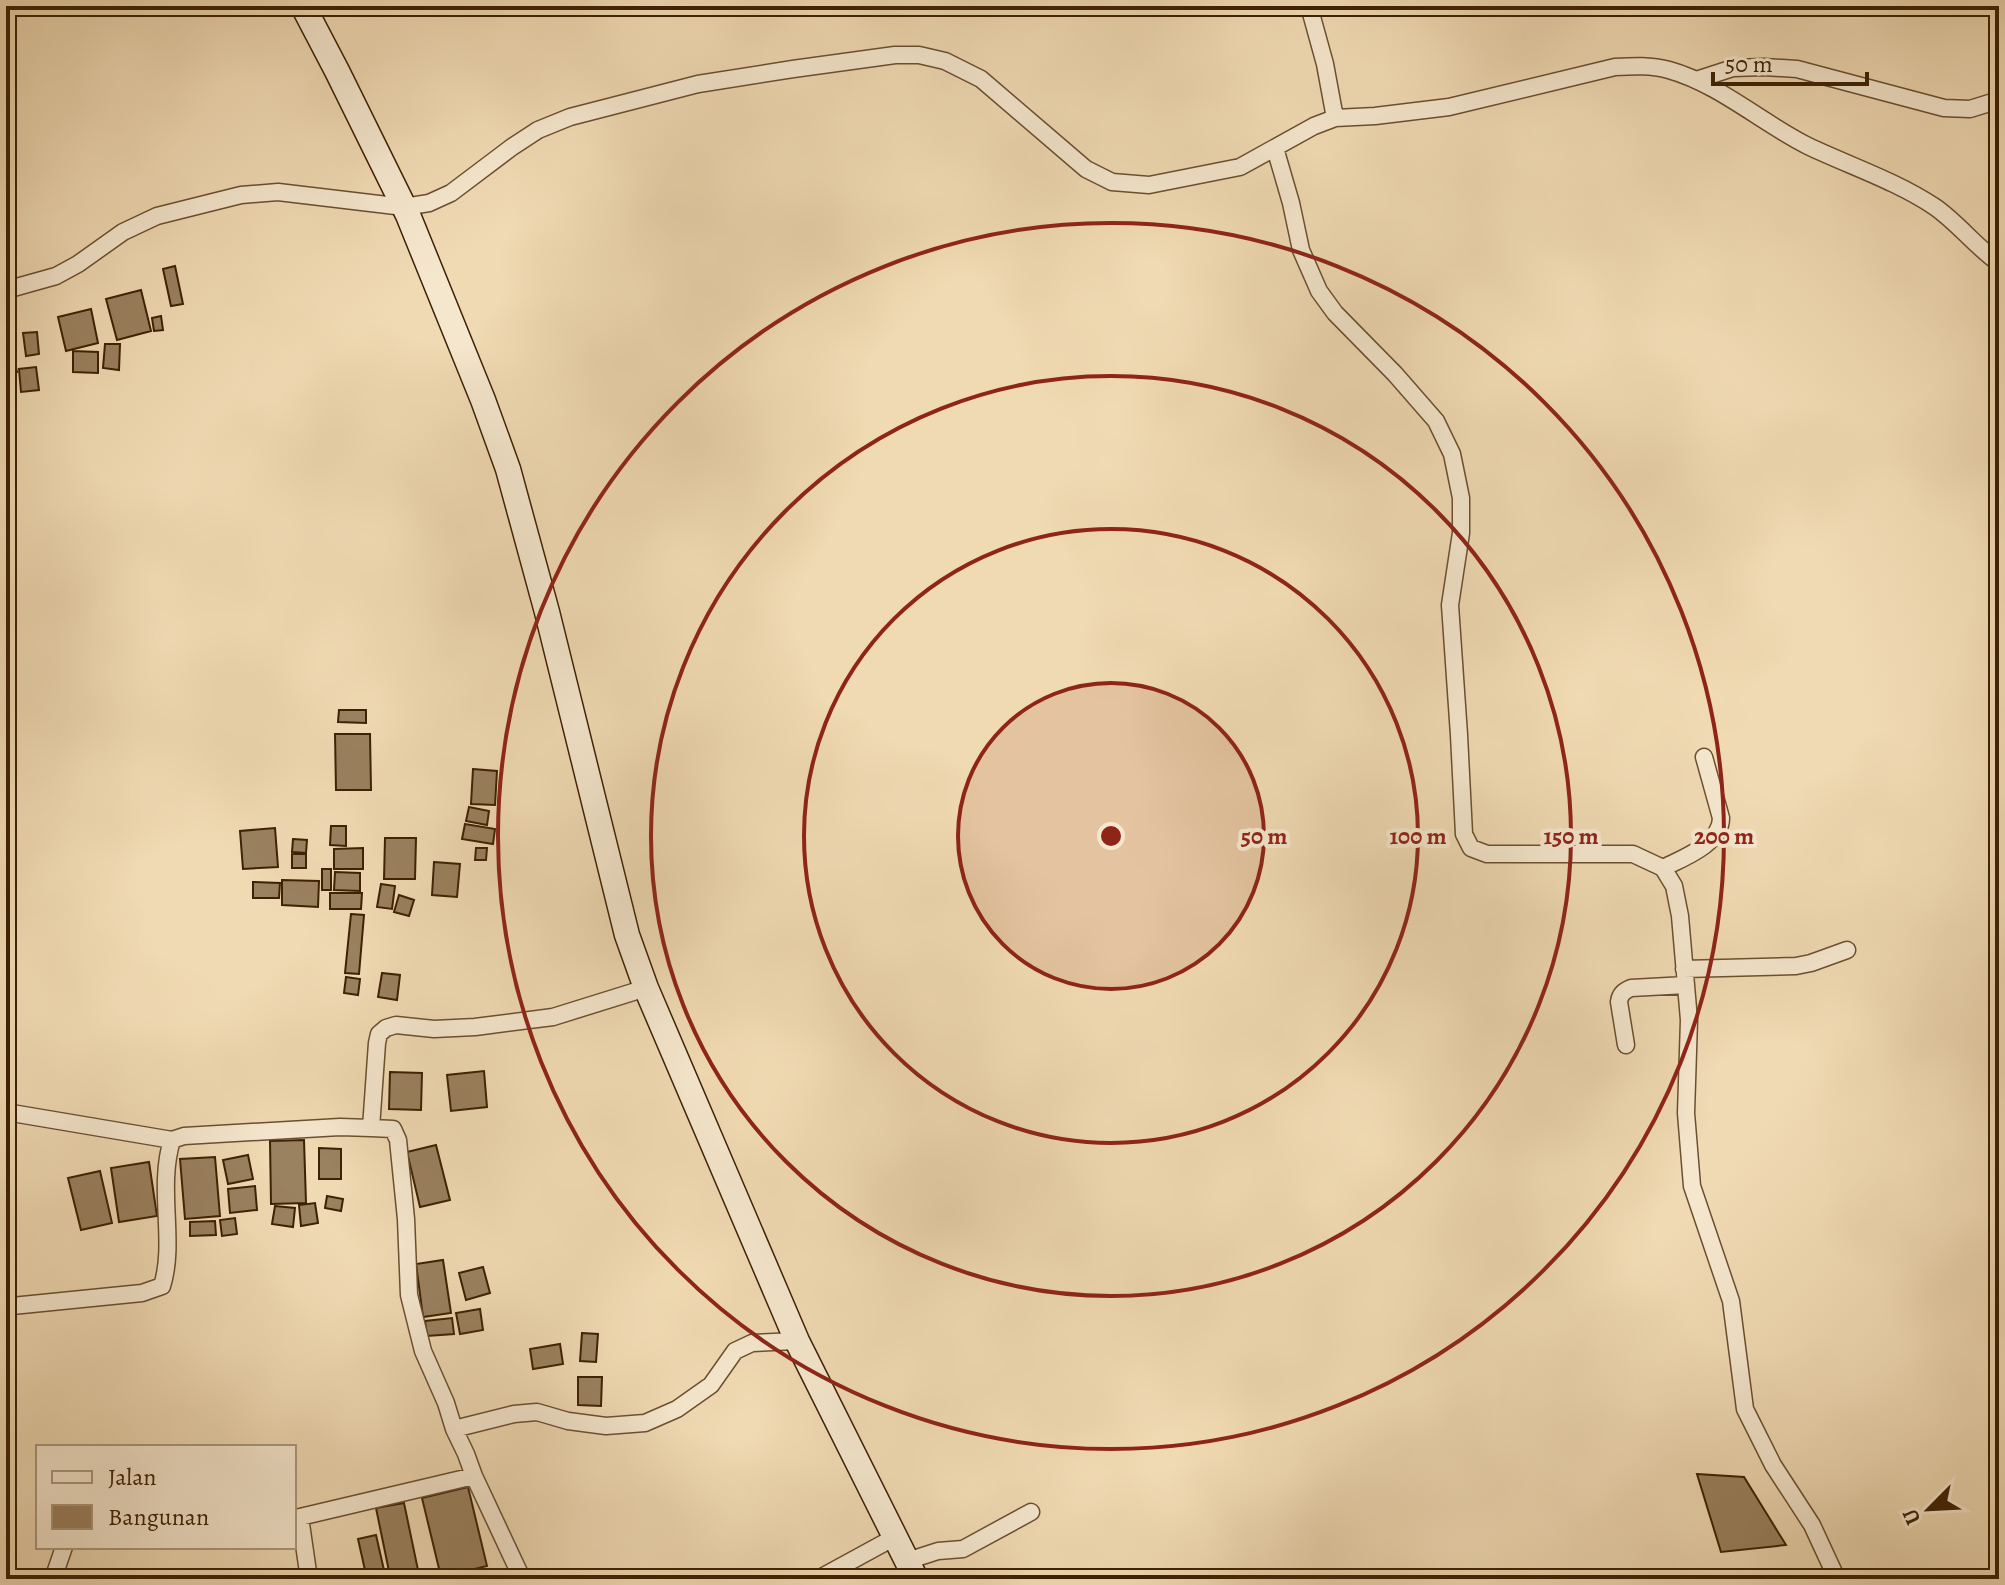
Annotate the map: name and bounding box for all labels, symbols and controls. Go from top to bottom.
scale bar [1713,36,1867,86]
text: 50 m [1725,48,1773,80]
text: 50 m [1241,820,1287,852]
text: 100 m [1389,820,1447,852]
text: 150 m [1543,820,1599,852]
text: 200 m [1694,820,1754,852]
centre of rings [1097,822,1125,850]
legend [36,1445,296,1549]
text: Jalan [108,1461,157,1493]
north arrow [1889,1469,1969,1549]
text: Bangunan [108,1501,209,1533]
text: U [1895,1504,1928,1529]

